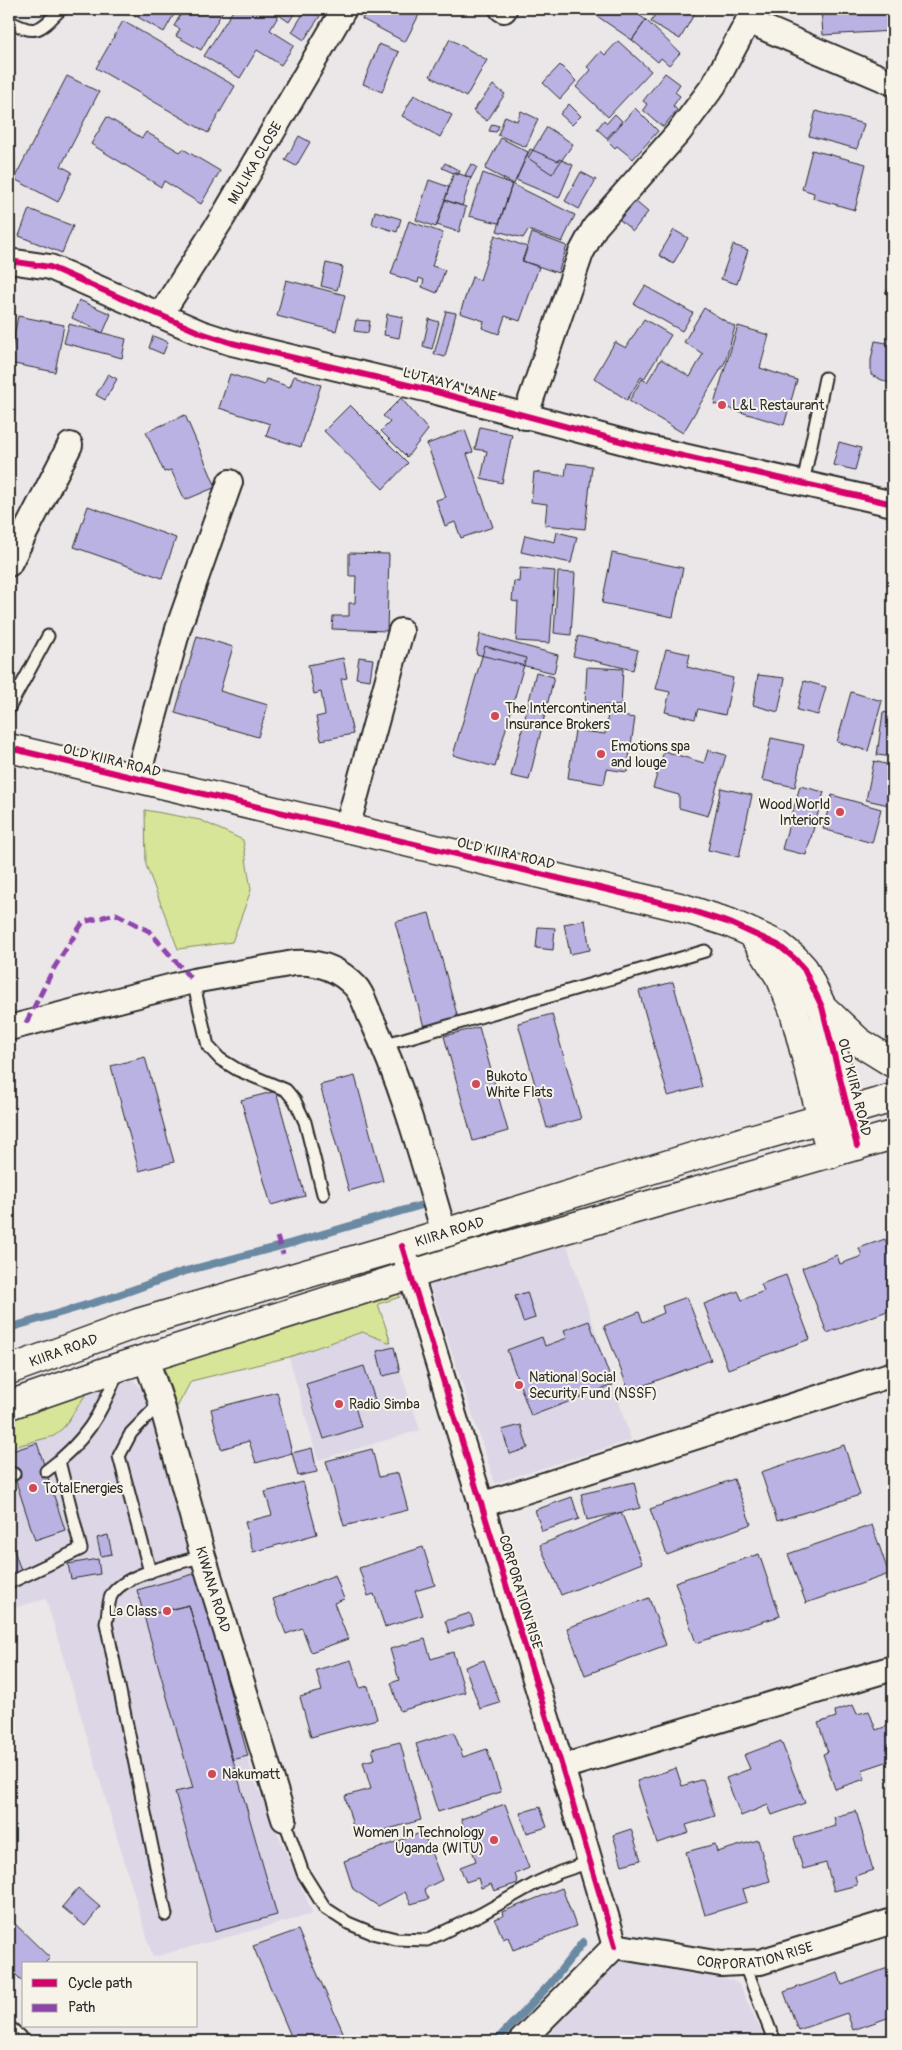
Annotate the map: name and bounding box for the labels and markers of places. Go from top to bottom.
place label: L&L Restaurant [732,397,825,414]
marker: L&L Restaurant [716,399,728,411]
place label: The Intercontinental Insurance Brokers [505,700,627,733]
marker: The Intercontinental Insurance Brokers [489,710,501,722]
place label: Emotions spa and louge [611,738,690,771]
marker: Emotions spa and louge [595,748,607,760]
place label: Wood World Interiors [758,796,831,829]
marker: Wood World Interiors [834,806,846,818]
place label: Bukoto White Flats [486,1068,553,1101]
marker: Bukoto White Flats [470,1078,482,1090]
place label: National Social Security Fund (NSSF) [529,1369,657,1402]
marker: National Social Security Fund (NSSF) [513,1379,525,1391]
place label: Radio Simba [349,1396,420,1413]
marker: Radio Simba [333,1398,345,1410]
place label: TotalEnergies [43,1480,124,1497]
marker: TotalEnergies [27,1482,39,1494]
place label: La Class [109,1603,158,1620]
marker: La Class [161,1605,173,1617]
place label: Nakumatt [222,1766,281,1783]
marker: Nakumatt [206,1768,218,1780]
place label: Women In Technology Uganda (WITU) [353,1824,484,1857]
marker: Women In Technology Uganda (WITU) [488,1834,500,1846]

